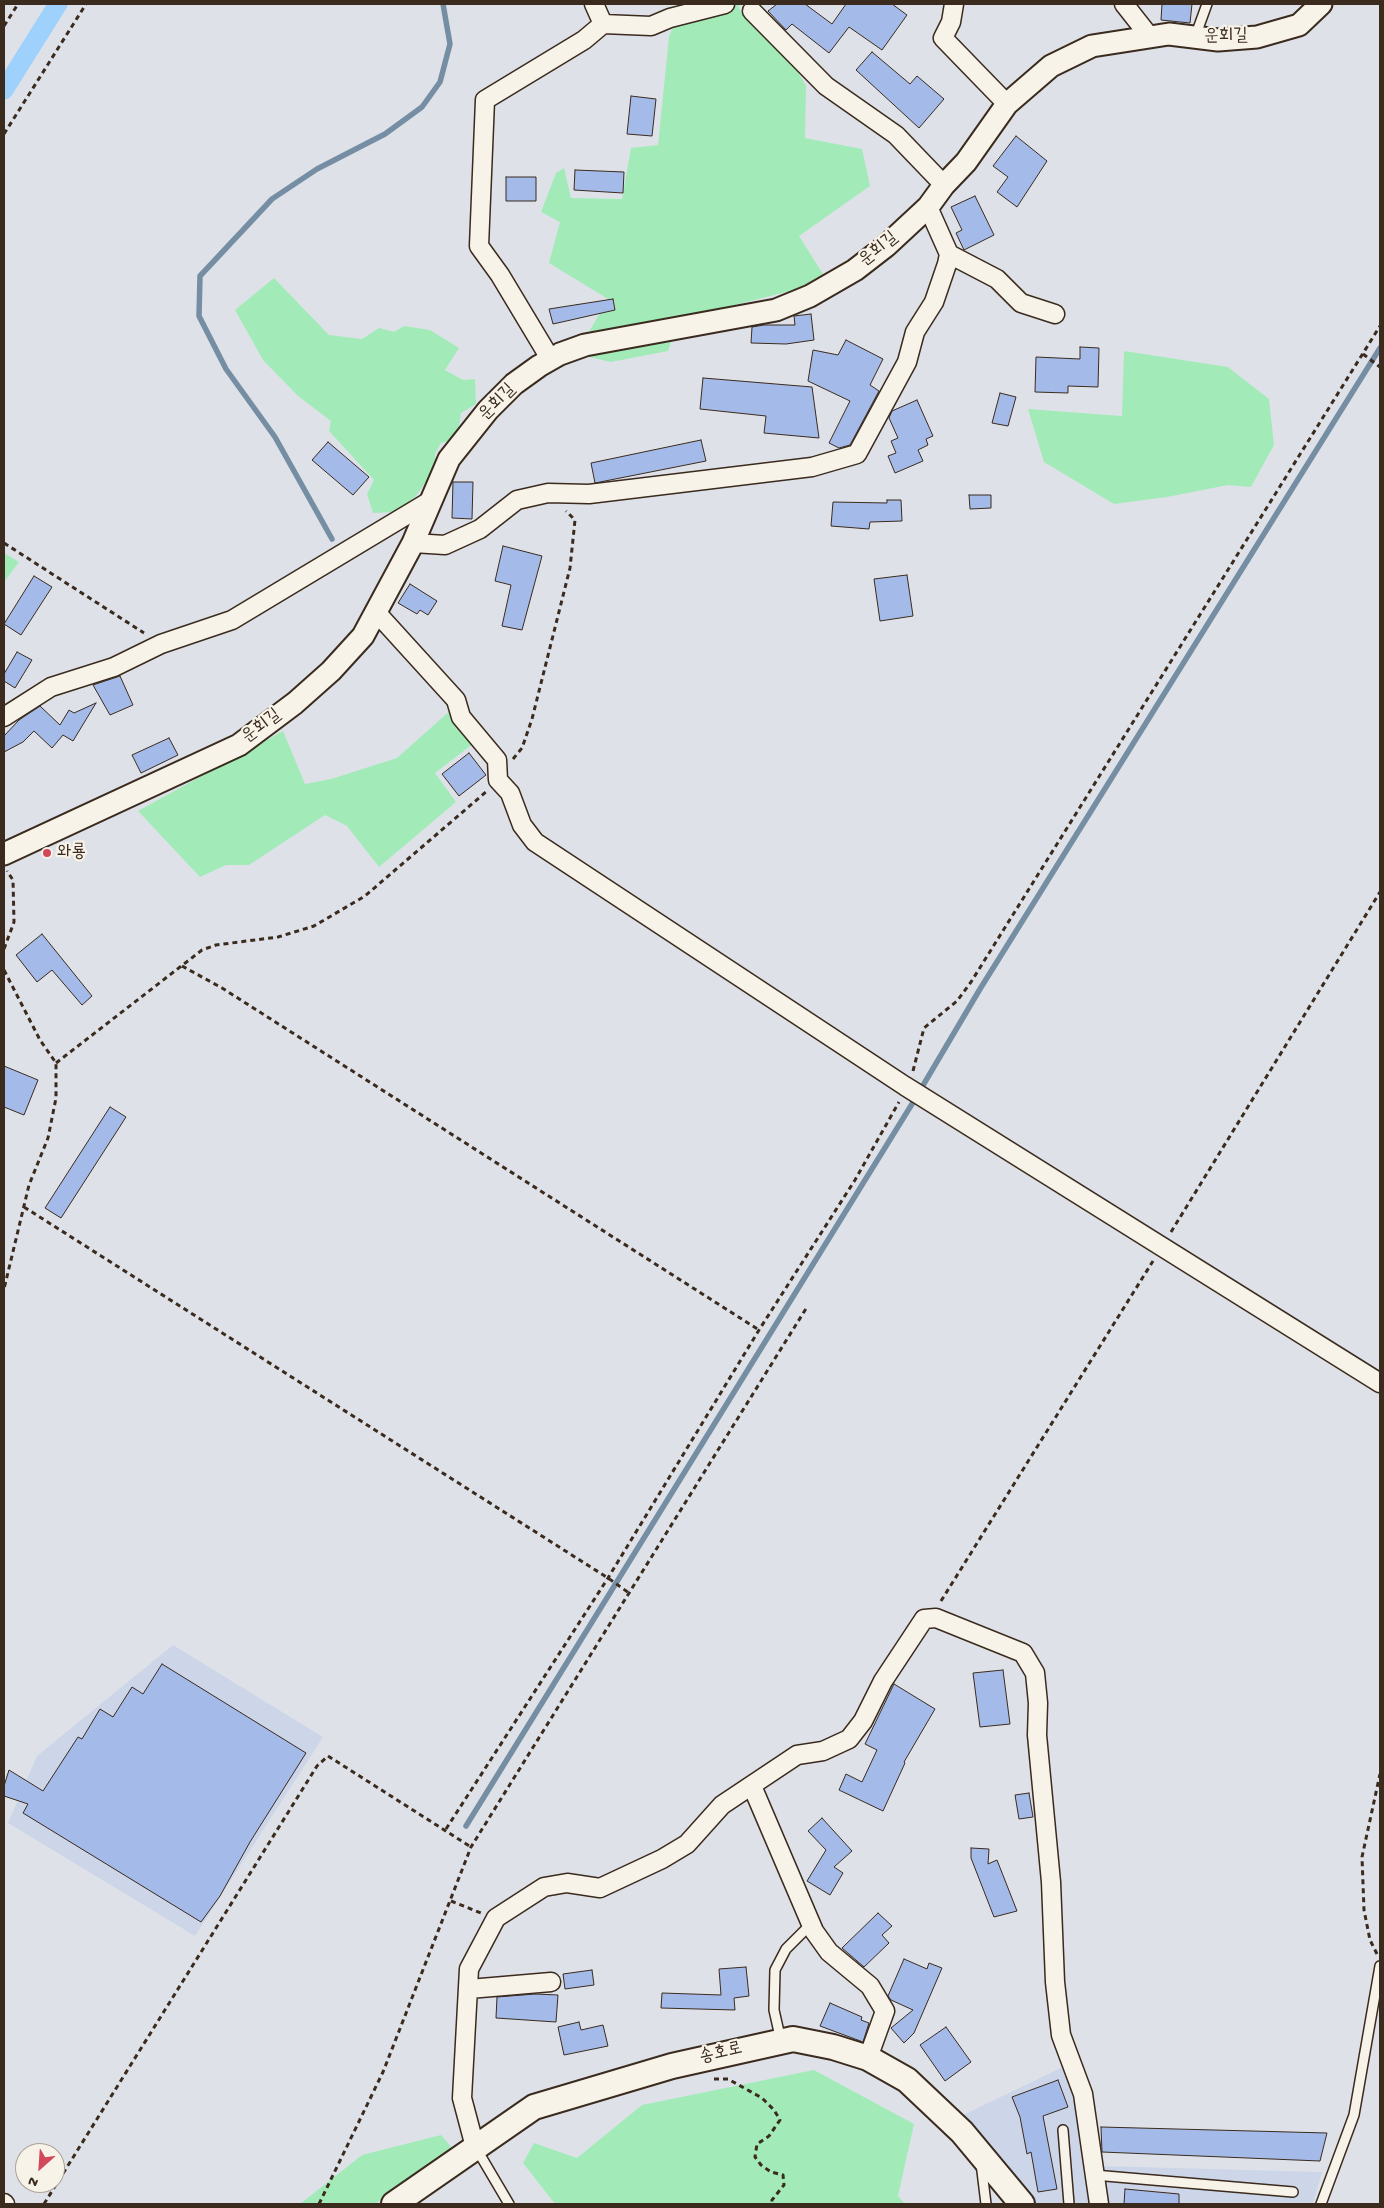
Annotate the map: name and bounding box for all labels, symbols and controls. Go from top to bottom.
street label: 운회길 [1204,26,1248,48]
street label: 운회길 [855,228,903,272]
street label: 운회길 [475,380,521,426]
street label: 운회길 [238,705,286,749]
place label: 와룡 [57,842,86,864]
marker: 와룡 [41,847,53,859]
street label: 송호로 [697,2039,745,2069]
north arrow [15,2143,65,2193]
text: N [26,2171,41,2191]

